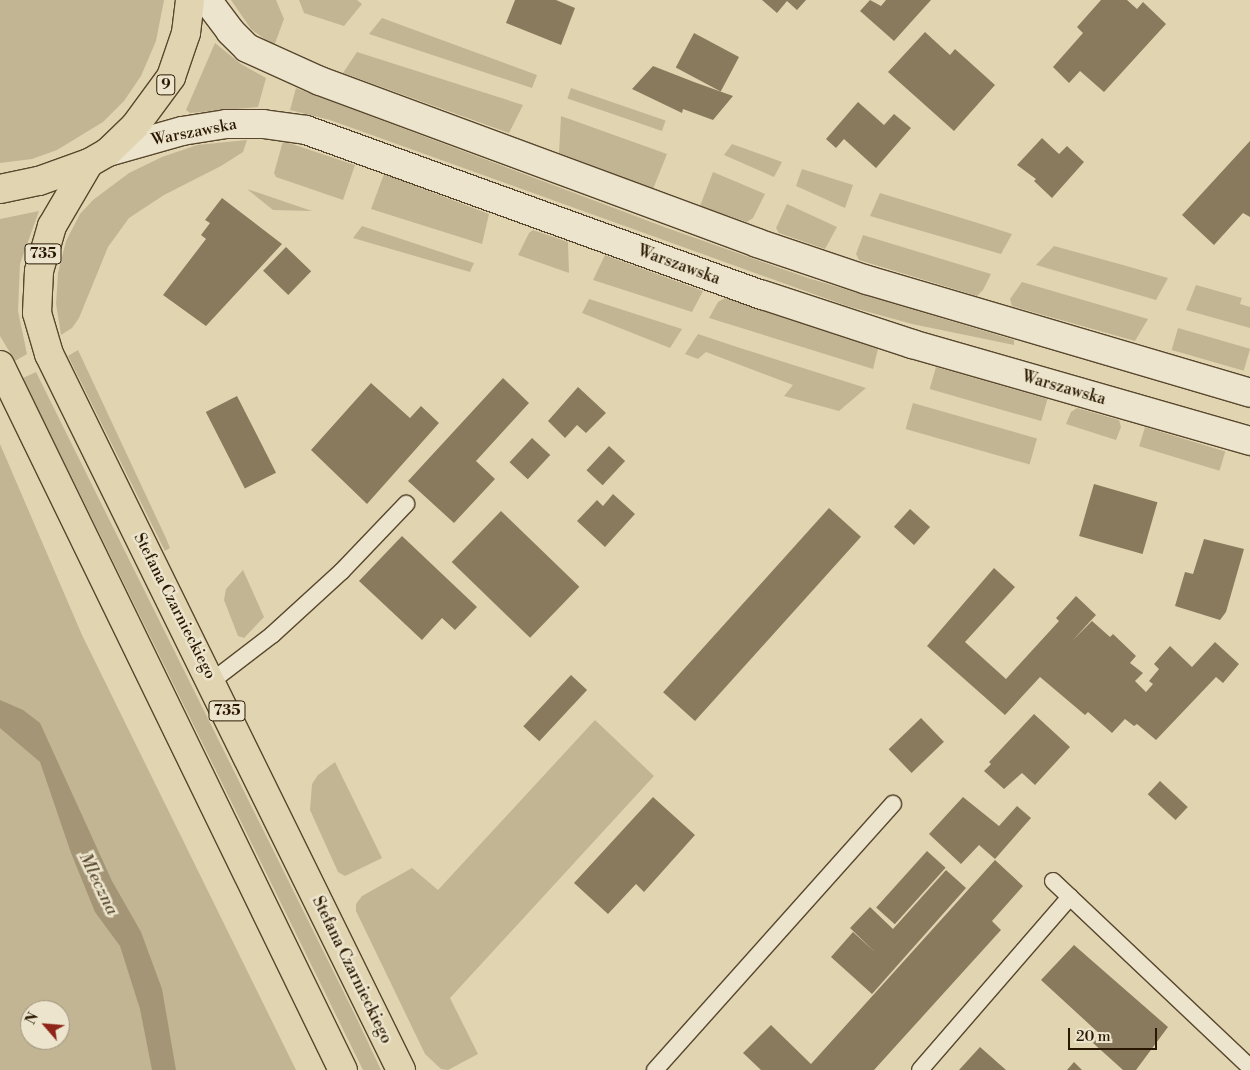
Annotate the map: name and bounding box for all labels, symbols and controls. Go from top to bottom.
road number: 9 [156,72,176,98]
street label: Warszawska [150,114,238,150]
street label: Warszawska [635,241,723,289]
road number: 735 [24,242,62,266]
street label: Warszawska [1020,367,1108,409]
street label: Stefana Czarnieckiego [130,530,220,682]
road number: 735 [208,698,246,724]
water label: Mleczna [74,849,122,919]
street label: Stefana Czarnieckiego [308,893,396,1047]
north arrow [20,1000,70,1050]
text: N [22,1010,43,1028]
scale bar [1070,1018,1159,1050]
text: 20 m [1076,1027,1111,1046]

